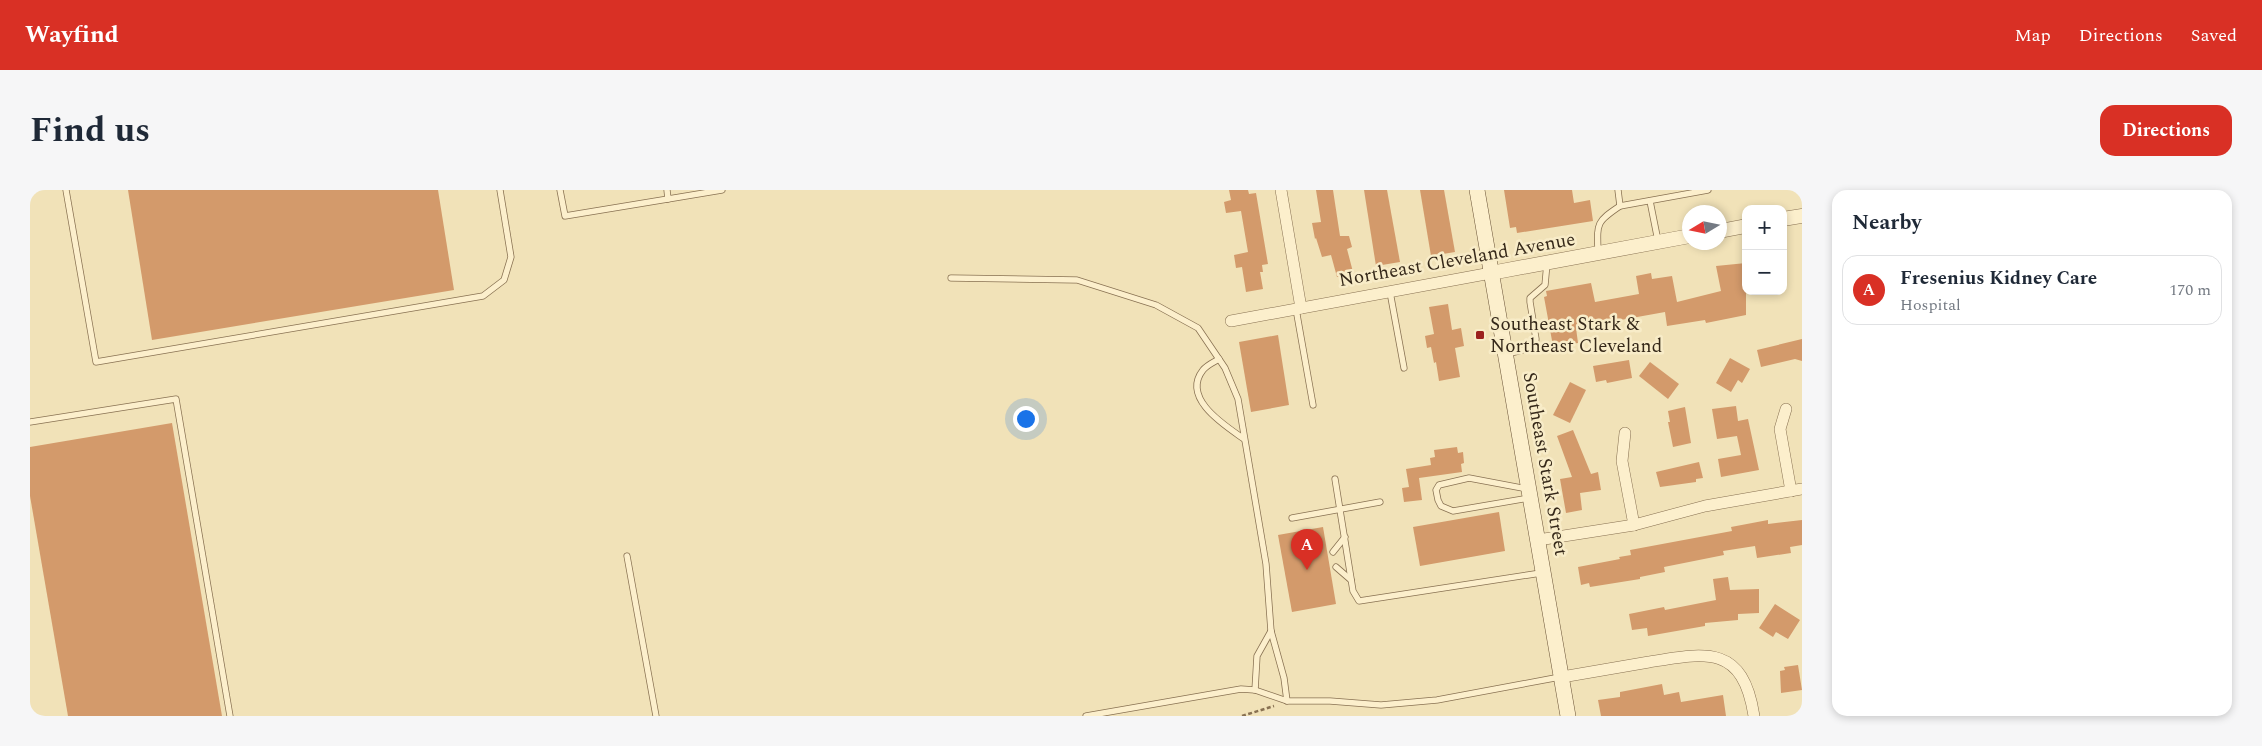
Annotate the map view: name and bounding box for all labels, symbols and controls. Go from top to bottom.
text: Wayfind [25,17,119,53]
text: Map [2015,22,2051,49]
text: Directions [2079,22,2163,49]
text: Saved [2191,22,2237,49]
text: Find us [30,104,150,157]
button: Directions [2100,105,2232,156]
north arrow [1682,205,1727,250]
map controls [1742,205,1787,295]
button: + [1742,205,1787,250]
text: Nearby [1852,207,1922,239]
street label: Northeast Cleveland Avenue [1336,225,1578,295]
button: − [1742,250,1787,295]
text: Fresenius Kidney Care [1900,264,2097,293]
text: A [1863,278,1875,302]
text: 170 m [2169,278,2211,302]
text: Hospital [1900,293,1961,317]
place label: Southeast Stark & Northeast Cleveland [1490,310,1662,361]
marker: Southeast Stark & Northeast Cleveland [1474,329,1486,341]
street label: Southeast Stark Street [1515,370,1576,559]
your location [1013,406,1039,432]
pin: A [1291,529,1323,570]

